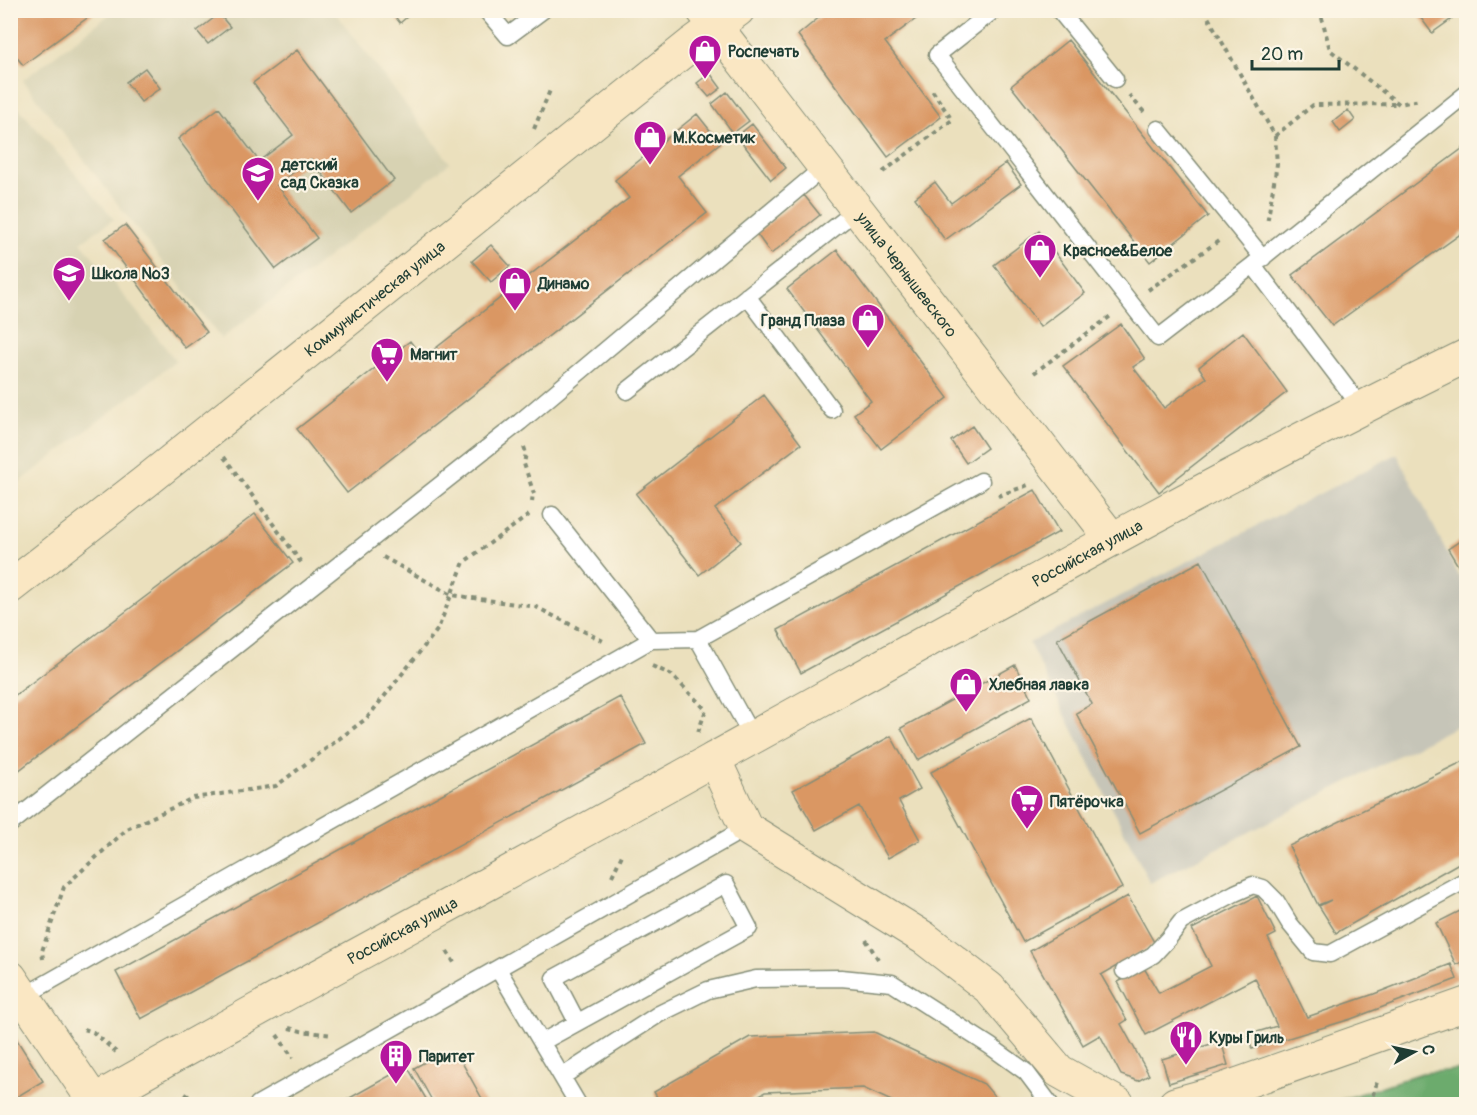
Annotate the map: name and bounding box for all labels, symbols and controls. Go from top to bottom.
shop icon: Роспечать [687,33,723,80]
scale bar [1252,33,1339,71]
place label: Роспечать [728,42,800,62]
text: 20 m [1261,43,1303,66]
shop icon: М.Косметик [632,119,668,166]
place label: М.Косметик [673,128,756,148]
school or university icon: детский сад Сказка [240,155,276,202]
place label: детский сад Сказка [280,155,359,193]
street label: улица Чернышевского [851,207,961,342]
shop icon: Красное&Белое [1022,232,1058,279]
street label: Коммунистическая улица [301,237,449,361]
place label: Красное&Белое [1063,241,1173,261]
school or university icon: Школа №3 [51,255,87,302]
place label: Школа №3 [91,264,170,284]
shop icon: Динамо [497,265,533,312]
place label: Динамо [537,274,590,294]
shop icon: Гранд Плаза [850,302,886,349]
place label: Гранд Плаза [761,311,846,331]
supermarket icon: Магнит [369,336,405,383]
place label: Магнит [410,345,459,365]
street label: Российская улица [1029,516,1146,592]
shop icon: Хлебная лавка [948,666,984,713]
place label: Хлебная лавка [989,675,1089,695]
supermarket icon: Пятёрочка [1009,783,1045,830]
place label: Пятёрочка [1050,792,1124,812]
street label: Российская улица [344,893,461,969]
restaurant icon: Куры Гриль [1168,1019,1204,1066]
north arrow [1384,1022,1444,1082]
place label: Куры Гриль [1209,1028,1284,1048]
building icon: Паритет [378,1038,414,1085]
text: С [1417,1044,1438,1056]
place label: Паритет [419,1047,476,1067]

